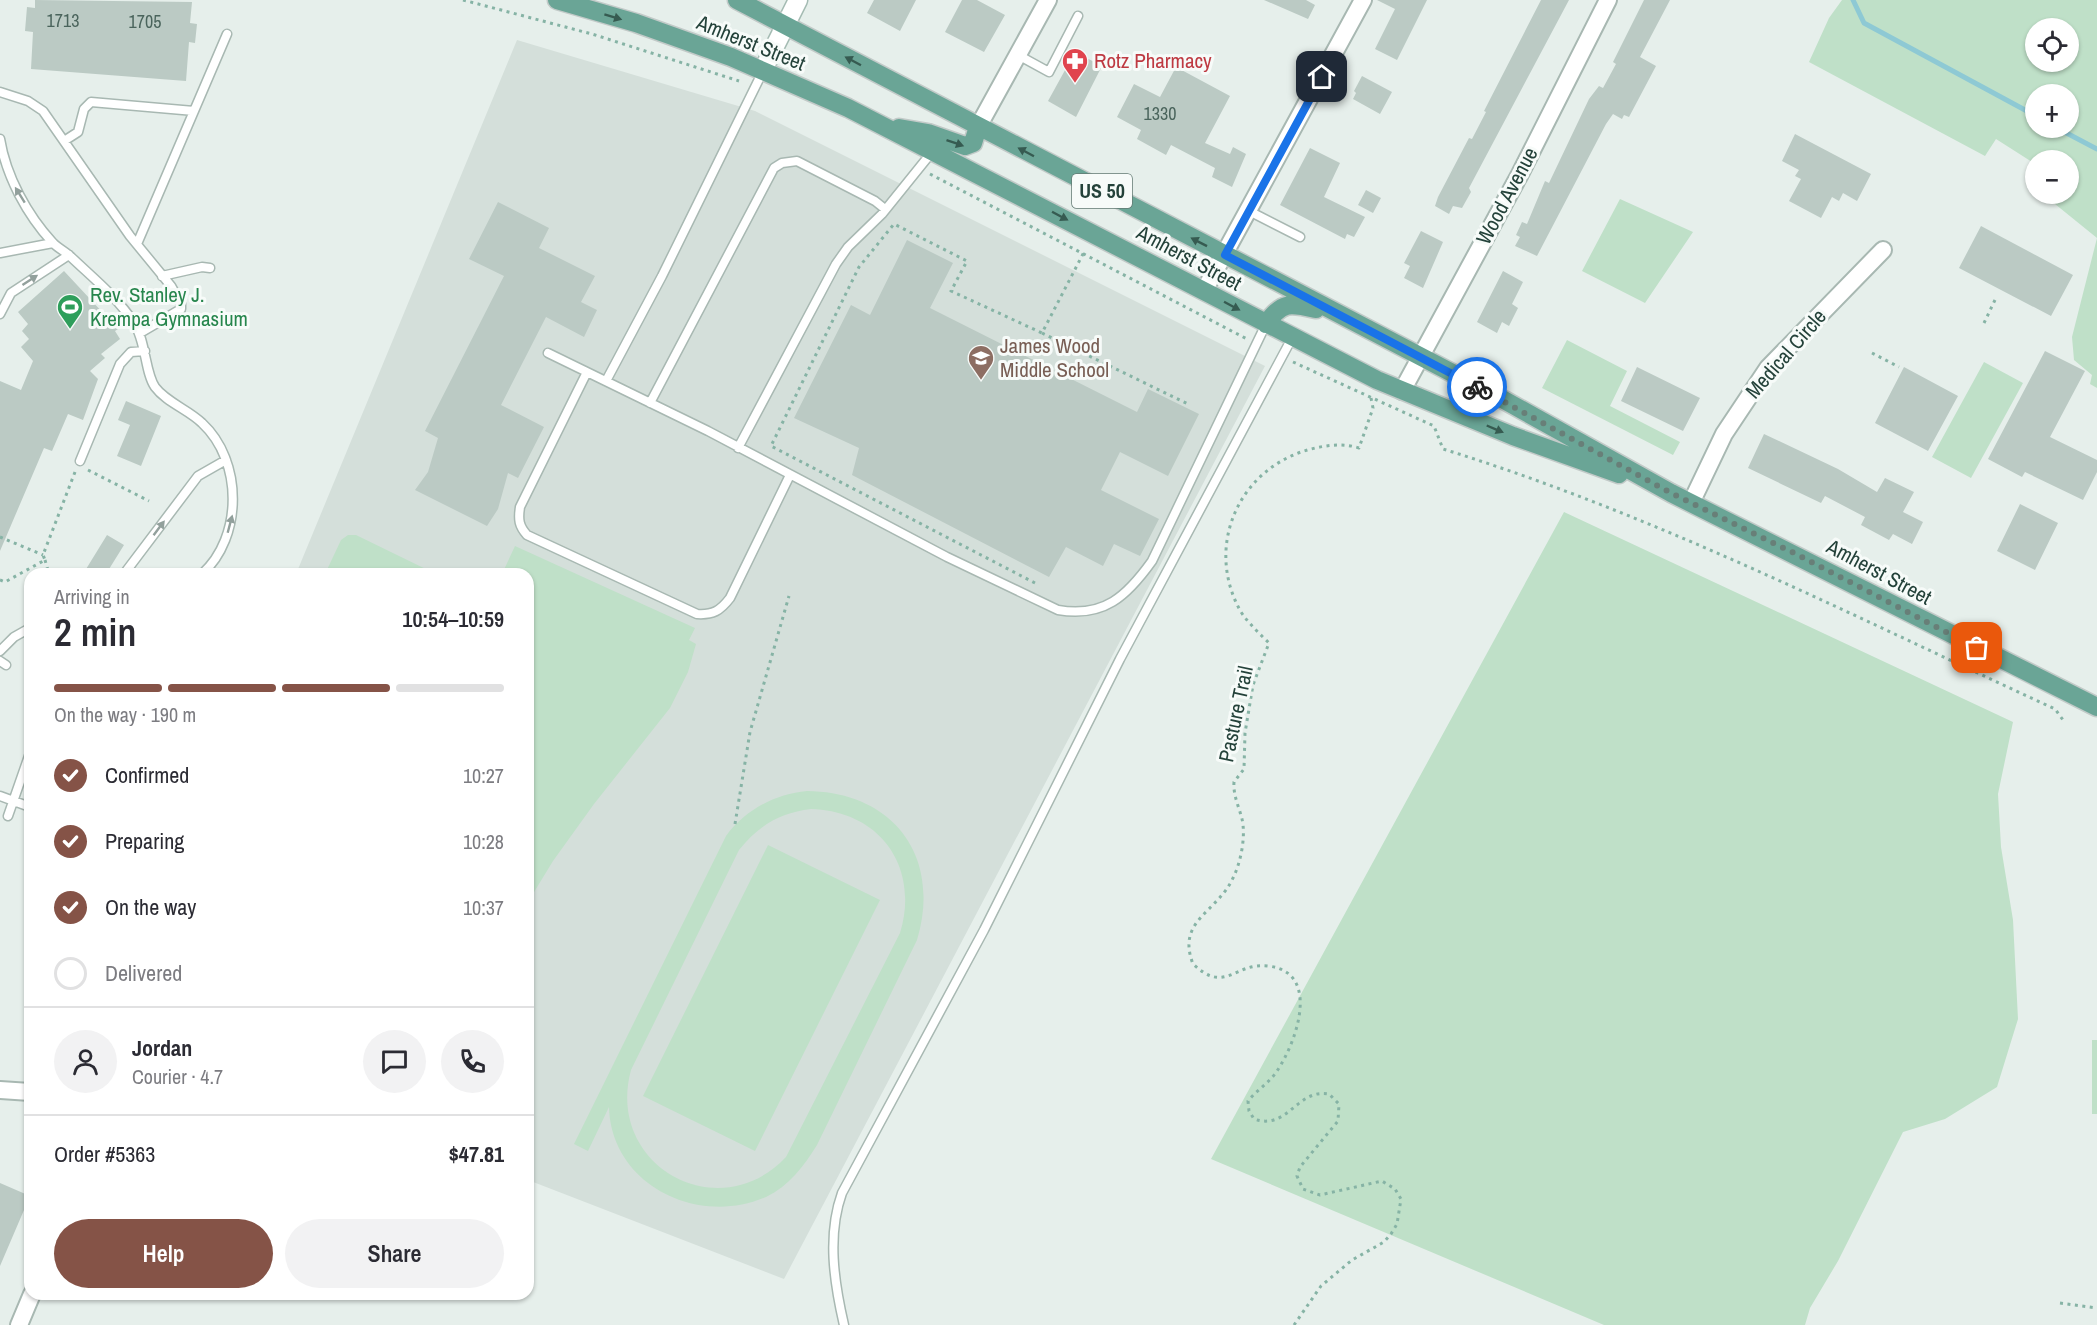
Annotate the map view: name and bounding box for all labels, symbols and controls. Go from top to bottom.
street label: Amherst Street [692,7,810,78]
house number: 1713 [47,8,79,33]
house number: 1705 [129,9,161,34]
one-way arrow [604,13,622,22]
map controls [2025,18,2079,204]
button: locate [2025,18,2079,72]
pharmacy icon: Rotz Pharmacy [1060,46,1090,84]
place label: Rotz Pharmacy [1094,46,1212,75]
pin [1296,51,1347,102]
one-way arrow [845,56,862,66]
icon: home [1305,60,1338,93]
button: + [2025,84,2079,138]
house number: 1330 [1144,101,1176,126]
one-way arrow [946,139,964,148]
street label: Wood Avenue [1469,142,1544,250]
one-way arrow [1017,147,1034,157]
button: − [2025,150,2079,204]
road number: US 50 [1072,174,1132,208]
one-way arrow [15,187,26,203]
one-way arrow [1051,211,1068,221]
street label: Amherst Street [1131,217,1247,297]
one-way arrow [1190,237,1207,247]
one-way arrow [22,275,38,286]
place label: Rev. Stanley J. Krempa Gymnasium [90,280,248,333]
sports icon: Rev. Stanley J. Krempa Gymnasium [55,292,85,330]
one-way arrow [1224,301,1241,311]
street label: Medical Circle [1739,303,1833,405]
place label: James Wood Middle School [1000,331,1109,384]
school or university icon: James Wood Middle School [966,343,996,381]
courier [1447,357,1507,417]
icon: bike [1461,371,1494,404]
one-way arrow [1487,424,1505,434]
one-way arrow [225,515,235,534]
one-way arrow [153,520,165,536]
street label: Amherst Street [1821,531,1937,611]
text: Arriving in [54,583,130,610]
text: 10:54–10:59 [402,604,504,634]
text: 2 min [54,606,136,658]
pin [1951,622,2002,673]
icon: bag [1960,631,1993,664]
street label: Pasture Trail [1211,663,1260,765]
text: On the way · 190 m [54,701,196,728]
icon: check [54,759,87,792]
text: Confirmed [105,760,189,790]
text: 10:27 [463,762,504,789]
icon: check [54,825,87,858]
text: Preparing [105,826,184,856]
text: 10:28 [463,828,504,855]
icon: check [54,891,87,924]
text: On the way [105,892,196,922]
text: 10:37 [463,894,504,921]
text: Delivered [105,958,182,988]
button: person [54,1030,117,1093]
button: chat [363,1030,426,1093]
button: phone [441,1030,504,1093]
text: Jordan [132,1033,192,1063]
text: Courier · 4.7 [132,1063,223,1090]
text: Order #5363 [54,1139,155,1169]
text: $47.81 [449,1139,504,1169]
button: Help [54,1219,273,1288]
button: Share [285,1219,504,1288]

